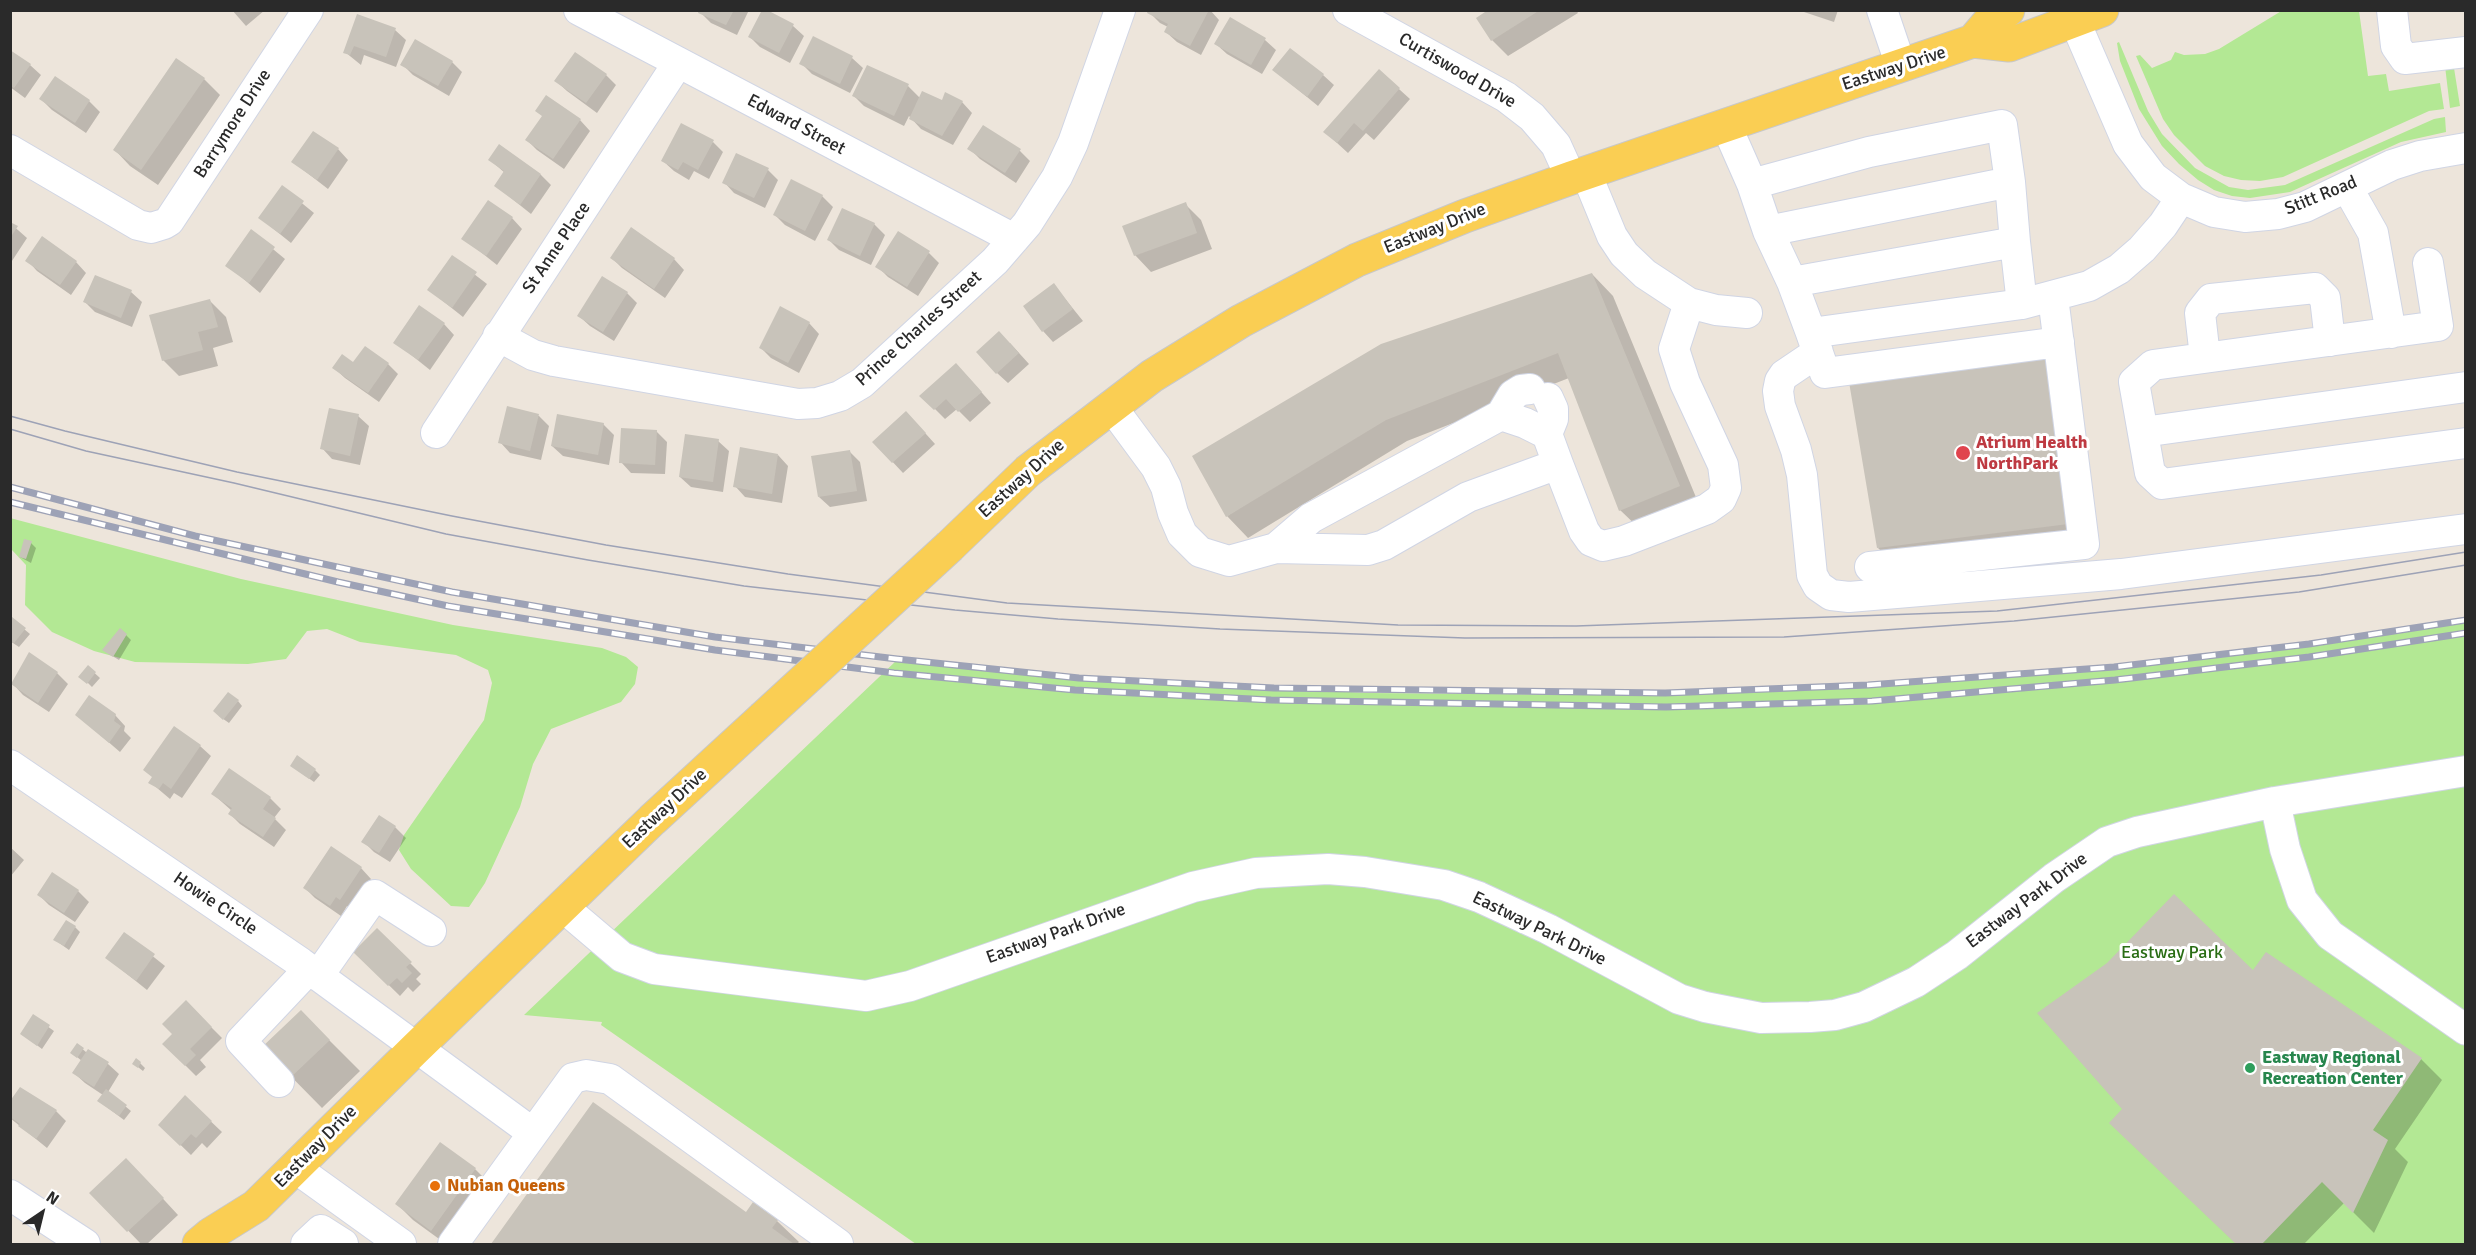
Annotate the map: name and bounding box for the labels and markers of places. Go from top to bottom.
place label: Atrium Health NorthPark [1976,432,2088,474]
marker: Atrium Health NorthPark [1954,444,1972,462]
place label: Eastway Regional Recreation Center [2262,1047,2403,1090]
marker: Eastway Regional Recreation Center [2243,1061,2257,1075]
place label: Nubian Queens [447,1175,565,1197]
marker: Nubian Queens [428,1179,442,1193]

